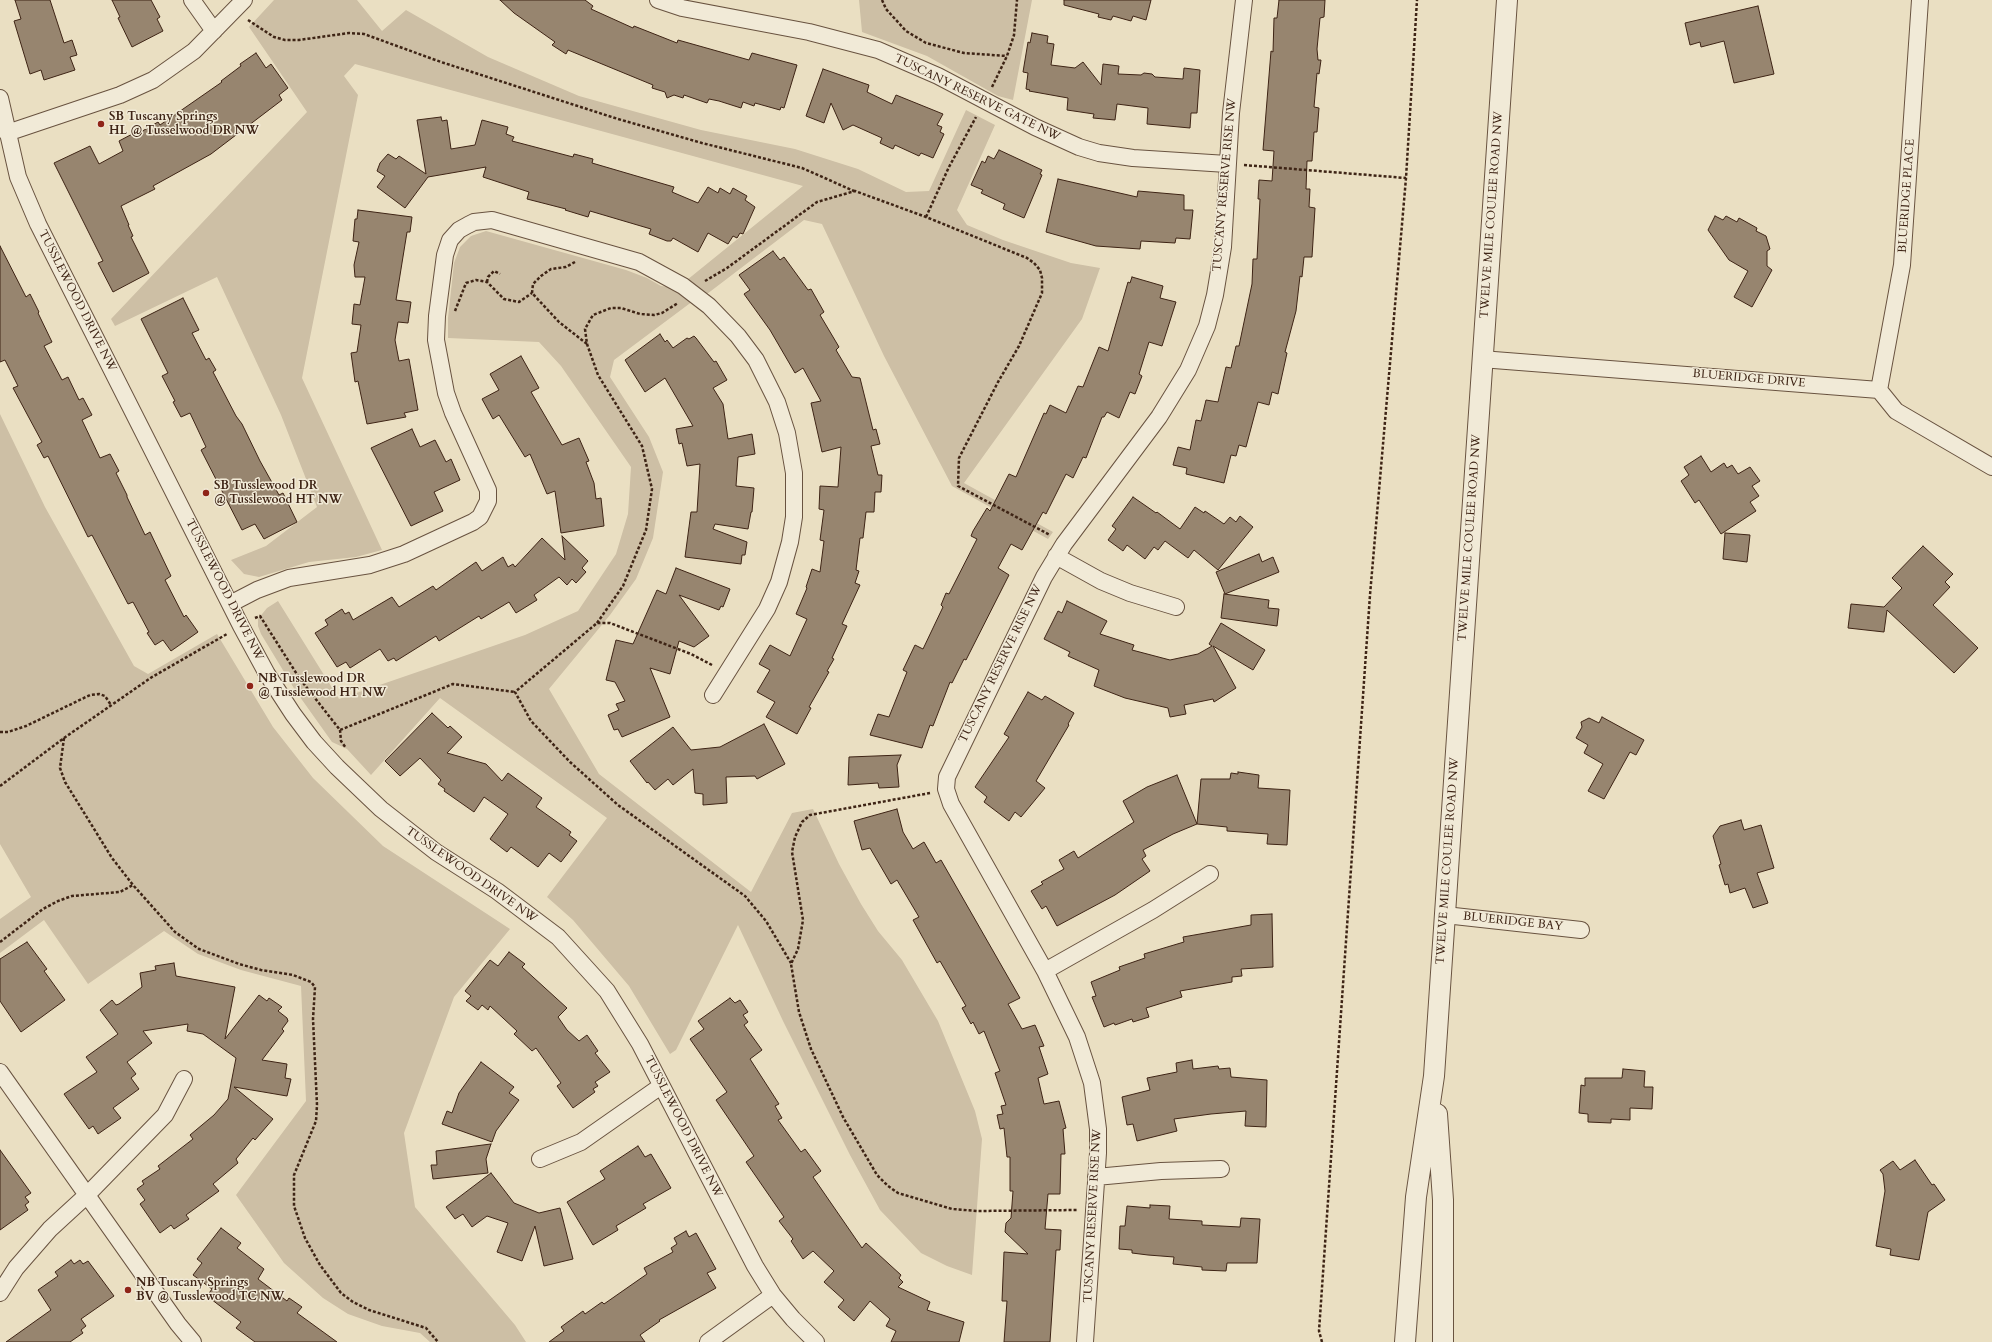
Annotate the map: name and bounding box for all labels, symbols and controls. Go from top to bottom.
street label: TUSCANY RESERVE GATE NW [892,52,1062,144]
street label: TUSCANY RESERVE RISE NW [1210,98,1240,272]
place label: SB Tuscany Springs HL @ Tusselwood DR NW [109,110,259,138]
street label: TWELVE MILE COULEE ROAD NW [1478,111,1506,319]
marker: SB Tuscany Springs HL @ Tusselwood DR NW [96,119,106,129]
street label: BLUERIDGE PLACE [1896,138,1918,254]
street label: TUSSLEWOOD DRIVE NW [35,228,119,374]
street label: BLUERIDGE DRIVE [1692,367,1806,391]
street label: TWELVE MILE COULEE ROAD NW [1456,434,1484,642]
place label: SB Tusslewood DR @ Tusslewood HT NW [214,479,342,507]
marker: SB Tusslewood DR @ Tusslewood HT NW [201,488,211,498]
street label: TUSSLEWOOD DRIVE NW [182,517,266,663]
street label: TUSCANY RESERVE RISE NW [956,583,1046,745]
place label: NB Tusslewood DR @ Tusslewood HT NW [258,672,386,700]
marker: NB Tusslewood DR @ Tusslewood HT NW [245,681,255,691]
street label: TWELVE MILE COULEE ROAD NW [1434,757,1462,965]
street label: TUSSLEWOOD DRIVE NW [402,824,540,926]
street label: BLUERIDGE BAY [1462,910,1564,934]
street label: TUSSLEWOOD DRIVE NW [641,1054,725,1200]
street label: TUSCANY RESERVE RISE NW [1081,1129,1105,1303]
place label: NB Tuscany Springs BV @ Tusslewood TC NW [136,1276,284,1304]
marker: NB Tuscany Springs BV @ Tusslewood TC NW [123,1285,133,1295]

